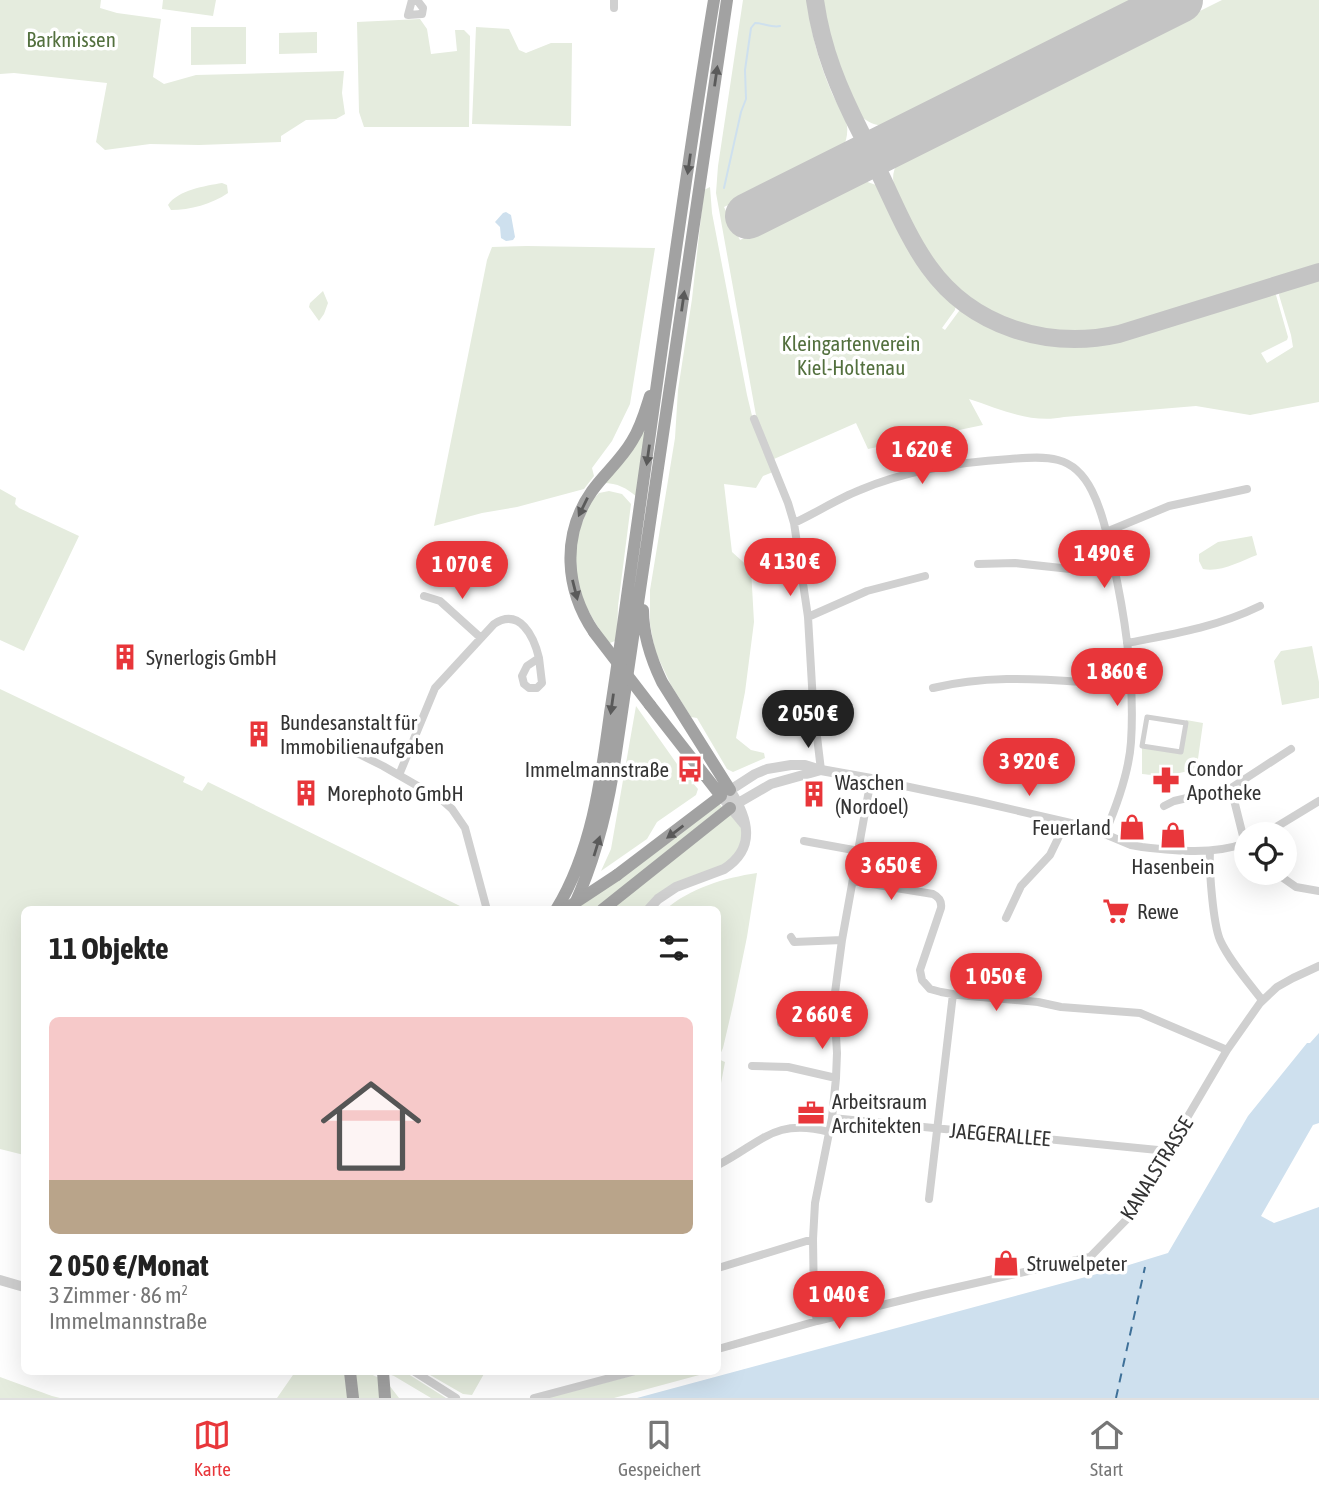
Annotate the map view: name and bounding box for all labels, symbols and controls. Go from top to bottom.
park label: Barkmissen [26,27,116,51]
one-way arrow [710,65,721,87]
one-way arrow [683,154,694,176]
one-way arrow [677,290,688,312]
park label: Kleingartenverein Kiel-Holtenau [782,331,920,379]
pin: 1 620 € [857,426,987,486]
text: 1 620 € [892,436,952,462]
one-way arrow [642,444,653,466]
one-way arrow [578,497,589,517]
pin: 1 490 € [1039,530,1169,590]
pin: 4 130 € [725,538,855,598]
text: 1 490 € [1074,540,1134,566]
pin: 1 070 € [397,542,527,601]
text: 4 130 € [760,548,820,574]
text: 1 070 € [432,551,492,577]
one-way arrow [570,580,581,602]
building icon: Synerlogis GmbH [110,642,140,672]
place label: Synerlogis GmbH [146,645,277,669]
pin: 1 860 € [1052,648,1182,708]
text: 1 860 € [1087,658,1147,684]
pin: 2 050 € [743,690,873,750]
one-way arrow [606,693,617,715]
text: 2 050 € [778,700,838,726]
place label: Bundesanstalt für Immobilienaufgaben [280,710,444,758]
building icon: Bundesanstalt für Immobilienaufgaben [244,719,274,749]
pin: 3 920 € [964,738,1094,798]
text: 3 920 € [999,748,1059,774]
bus stop icon: Immelmannstraße [675,754,705,784]
place label: Condor Apotheke [1187,756,1261,804]
place label: Immelmannstraße [525,757,669,781]
pharmacy icon: Condor Apotheke [1151,765,1181,795]
place label: Waschen (Nordoel) [835,770,908,818]
building icon: Morephoto GmbH [291,778,321,808]
building icon: Waschen (Nordoel) [799,779,829,809]
place label: Morephoto GmbH [327,781,464,805]
shop icon: Feuerland [1117,812,1147,842]
place label: Feuerland [1032,815,1111,839]
shop icon: Hasenbein [1158,820,1188,850]
map controls [1234,822,1297,885]
button: locate [1234,822,1297,885]
one-way arrow [666,824,684,839]
one-way arrow [593,836,603,857]
pin: 3 650 € [826,842,956,902]
text: 3 650 € [861,852,921,878]
place label: Hasenbein [1131,854,1215,878]
supermarket icon: Rewe [1101,896,1131,926]
place label: Rewe [1137,899,1179,923]
icon: filters [655,929,693,967]
text: 11 Objekte [49,931,169,965]
pin: 1 050 € [931,954,1061,1013]
text: 1 050 € [966,963,1026,989]
pin: 2 660 € [757,992,887,1051]
text: 2 660 € [792,1001,852,1027]
icon: home [308,1063,434,1189]
place label: Arbeitsraum Architekten [832,1089,927,1137]
office icon: Arbeitsraum Architekten [796,1098,826,1128]
street label: KANALSTRASSE [1115,1112,1197,1224]
street label: JAEGERALLEE [949,1118,1051,1150]
text: 2 050 €/Monat [49,1248,209,1282]
shop icon: Struwelpeter [991,1248,1021,1278]
place label: Struwelpeter [1027,1251,1127,1275]
pin: 1 040 € [774,1272,904,1331]
text: 1 040 € [809,1281,869,1307]
text: 3 Zimmer · 86 m² [49,1282,188,1308]
text: Immelmannstraße [49,1308,207,1334]
tab: Karte [193,1416,231,1480]
tab: Gespeichert [618,1416,701,1480]
tab: Start [1088,1416,1126,1480]

